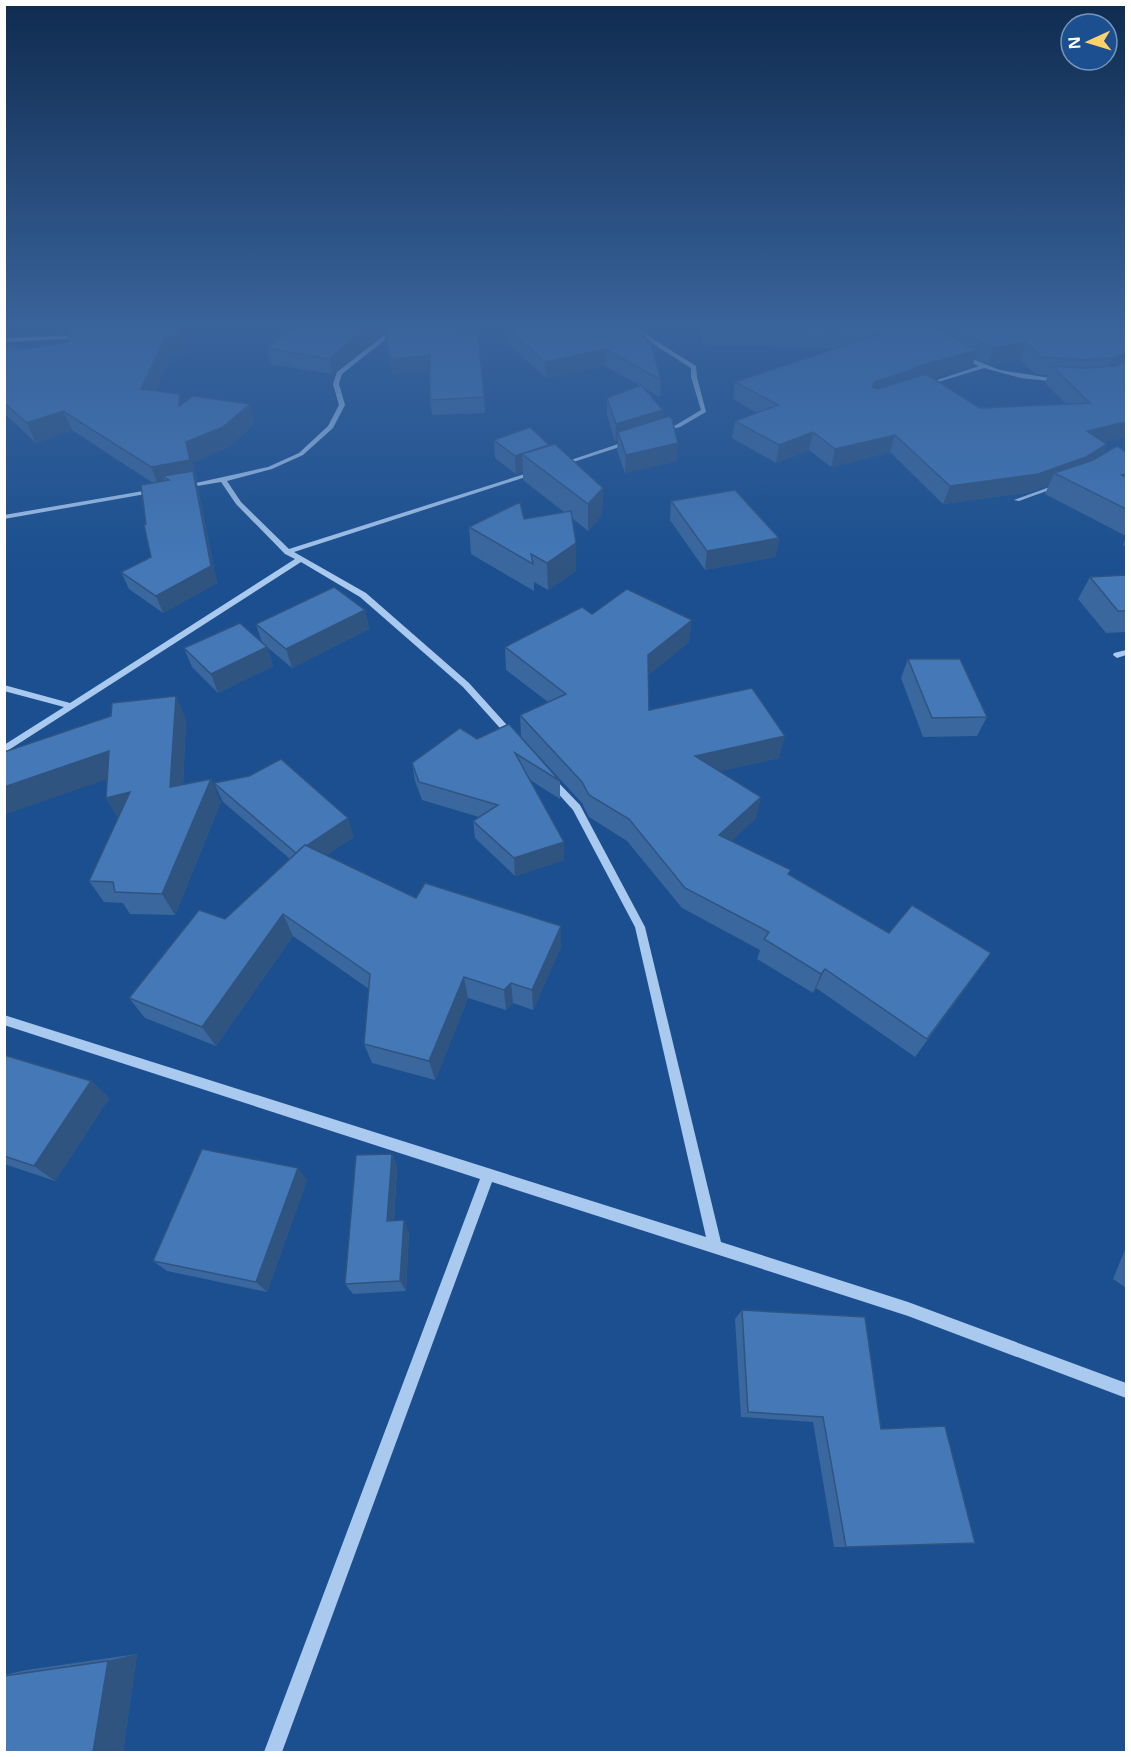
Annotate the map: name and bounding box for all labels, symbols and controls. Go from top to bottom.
north arrow [1059,12,1119,72]
text: N [1063,36,1085,50]

